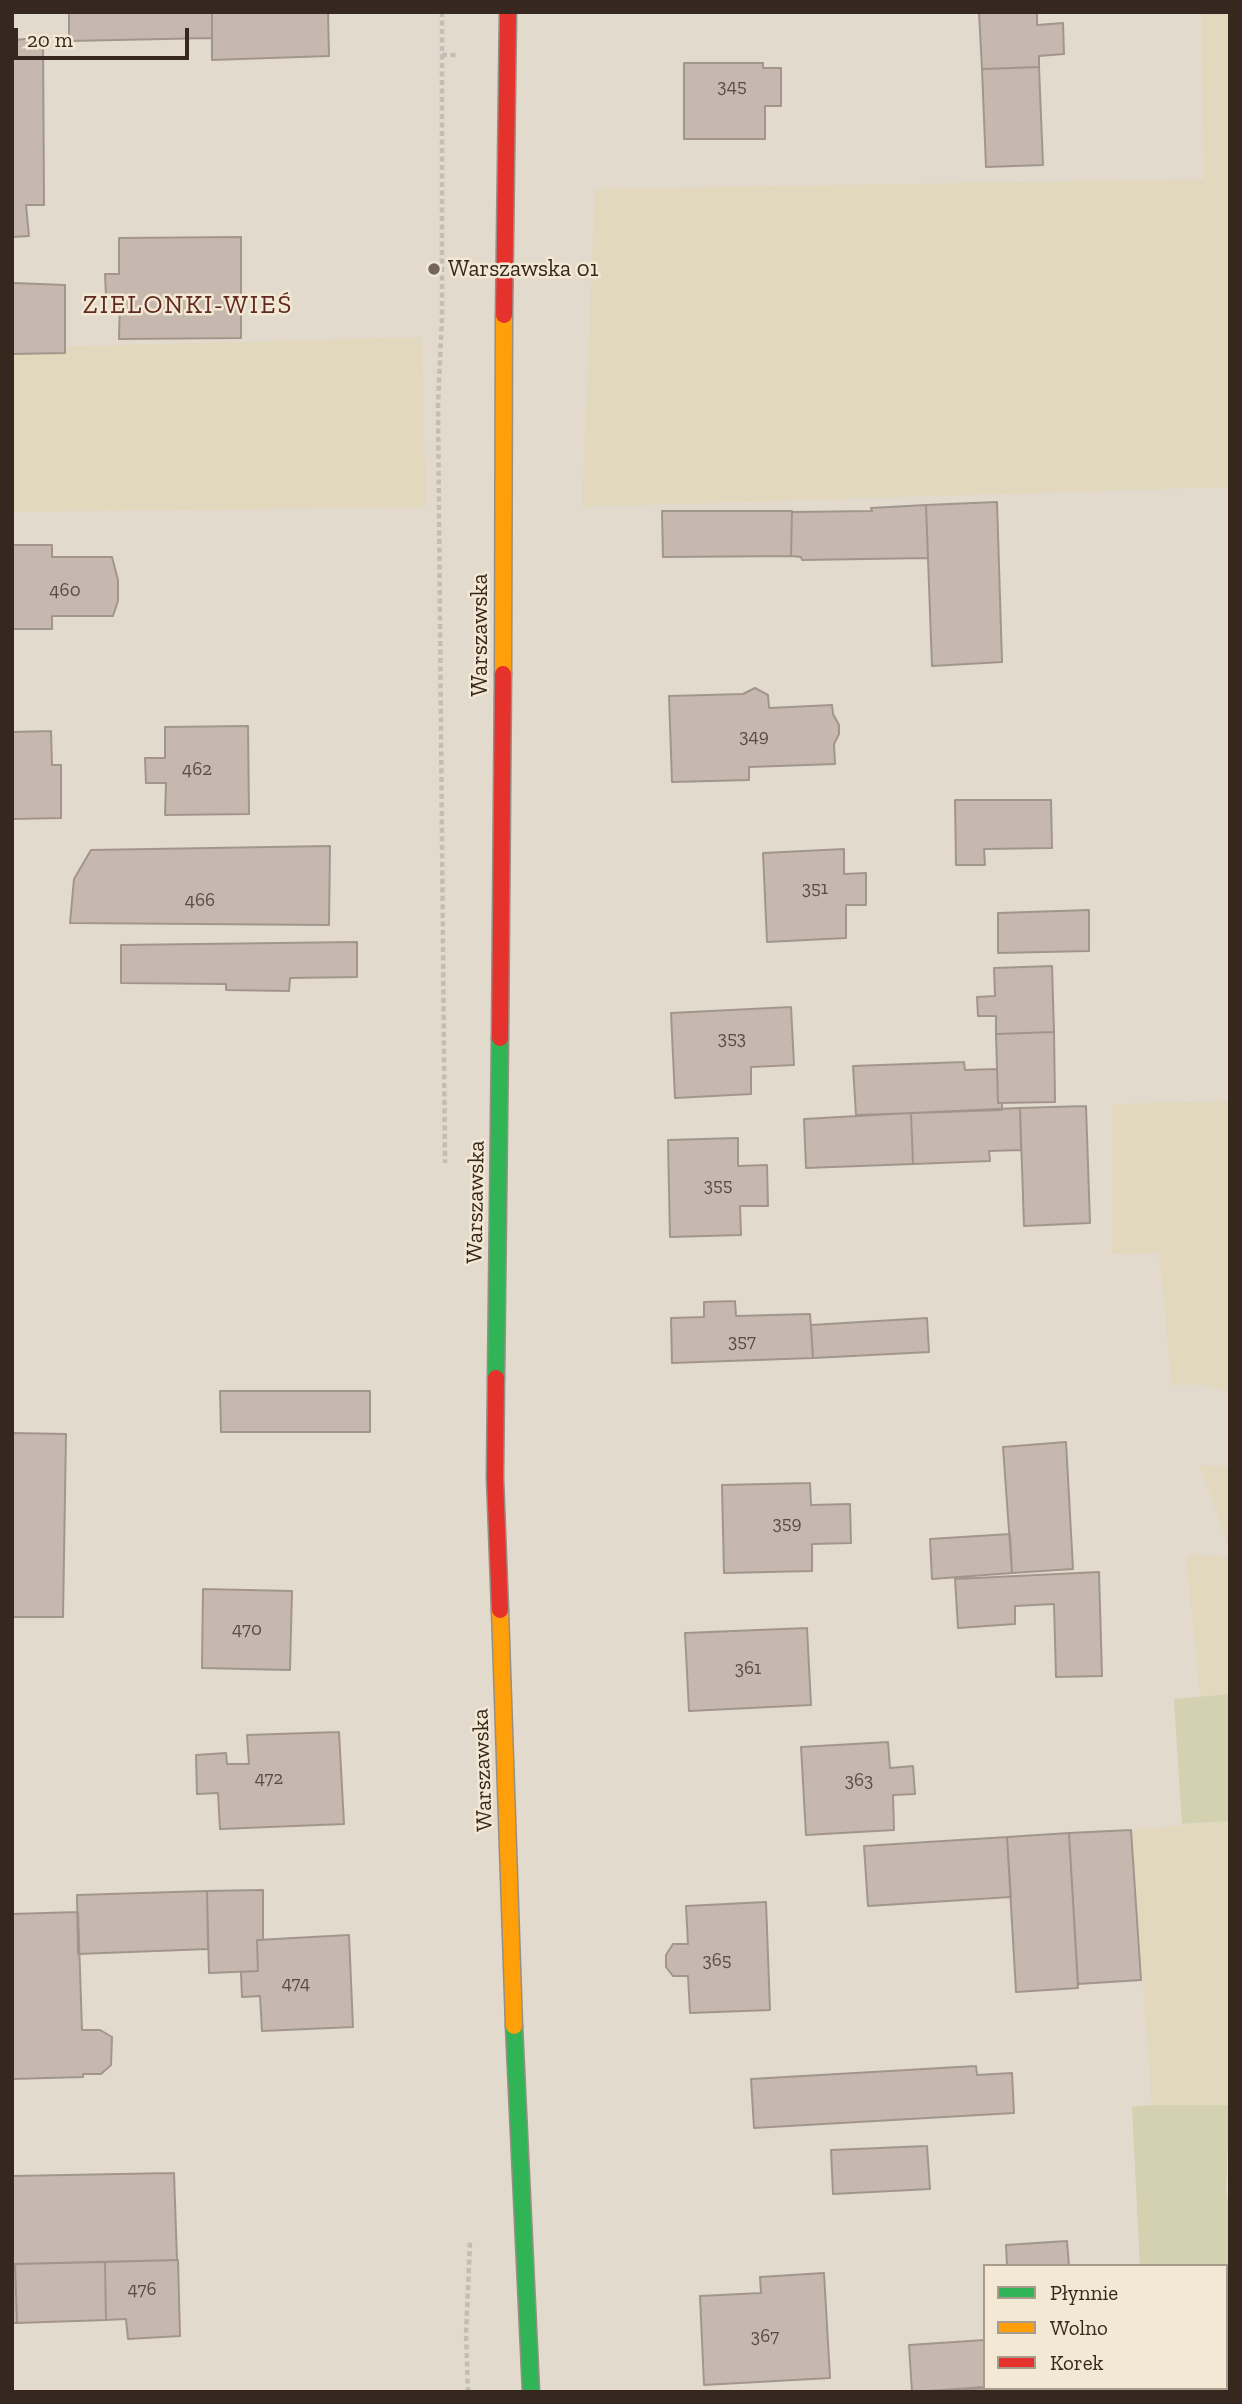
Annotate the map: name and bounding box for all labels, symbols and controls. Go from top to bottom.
scale bar [18,14,192,58]
text: 20 m [27,27,73,52]
house number: 345 [717,76,747,98]
place label: Warszawska 01 [448,255,598,283]
marker: Warszawska 01 [426,261,442,277]
district label: ZIELONKI-WIEŚ [84,290,292,322]
street label: Warszawska [466,573,494,697]
house number: 460 [49,580,81,602]
house number: 349 [739,726,769,748]
house number: 462 [182,759,212,781]
house number: 351 [802,878,828,900]
house number: 466 [185,890,215,912]
house number: 353 [718,1028,746,1050]
street label: Warszawska [461,1140,491,1264]
house number: 355 [704,1175,732,1197]
house number: 357 [728,1331,756,1353]
house number: 359 [772,1513,802,1535]
house number: 470 [232,1619,262,1641]
house number: 361 [735,1658,761,1680]
street label: Warszawska [467,1708,499,1832]
house number: 472 [255,1768,283,1790]
house number: 363 [845,1770,873,1792]
house number: 365 [702,1950,732,1972]
house number: 474 [282,1973,310,1995]
legend [983,2264,1228,2390]
house number: 476 [128,2279,156,2301]
text: Płynnie [1050,2280,1118,2305]
text: Wolno [1050,2315,1108,2340]
house number: 367 [751,2326,779,2348]
text: Korek [1050,2350,1103,2375]

